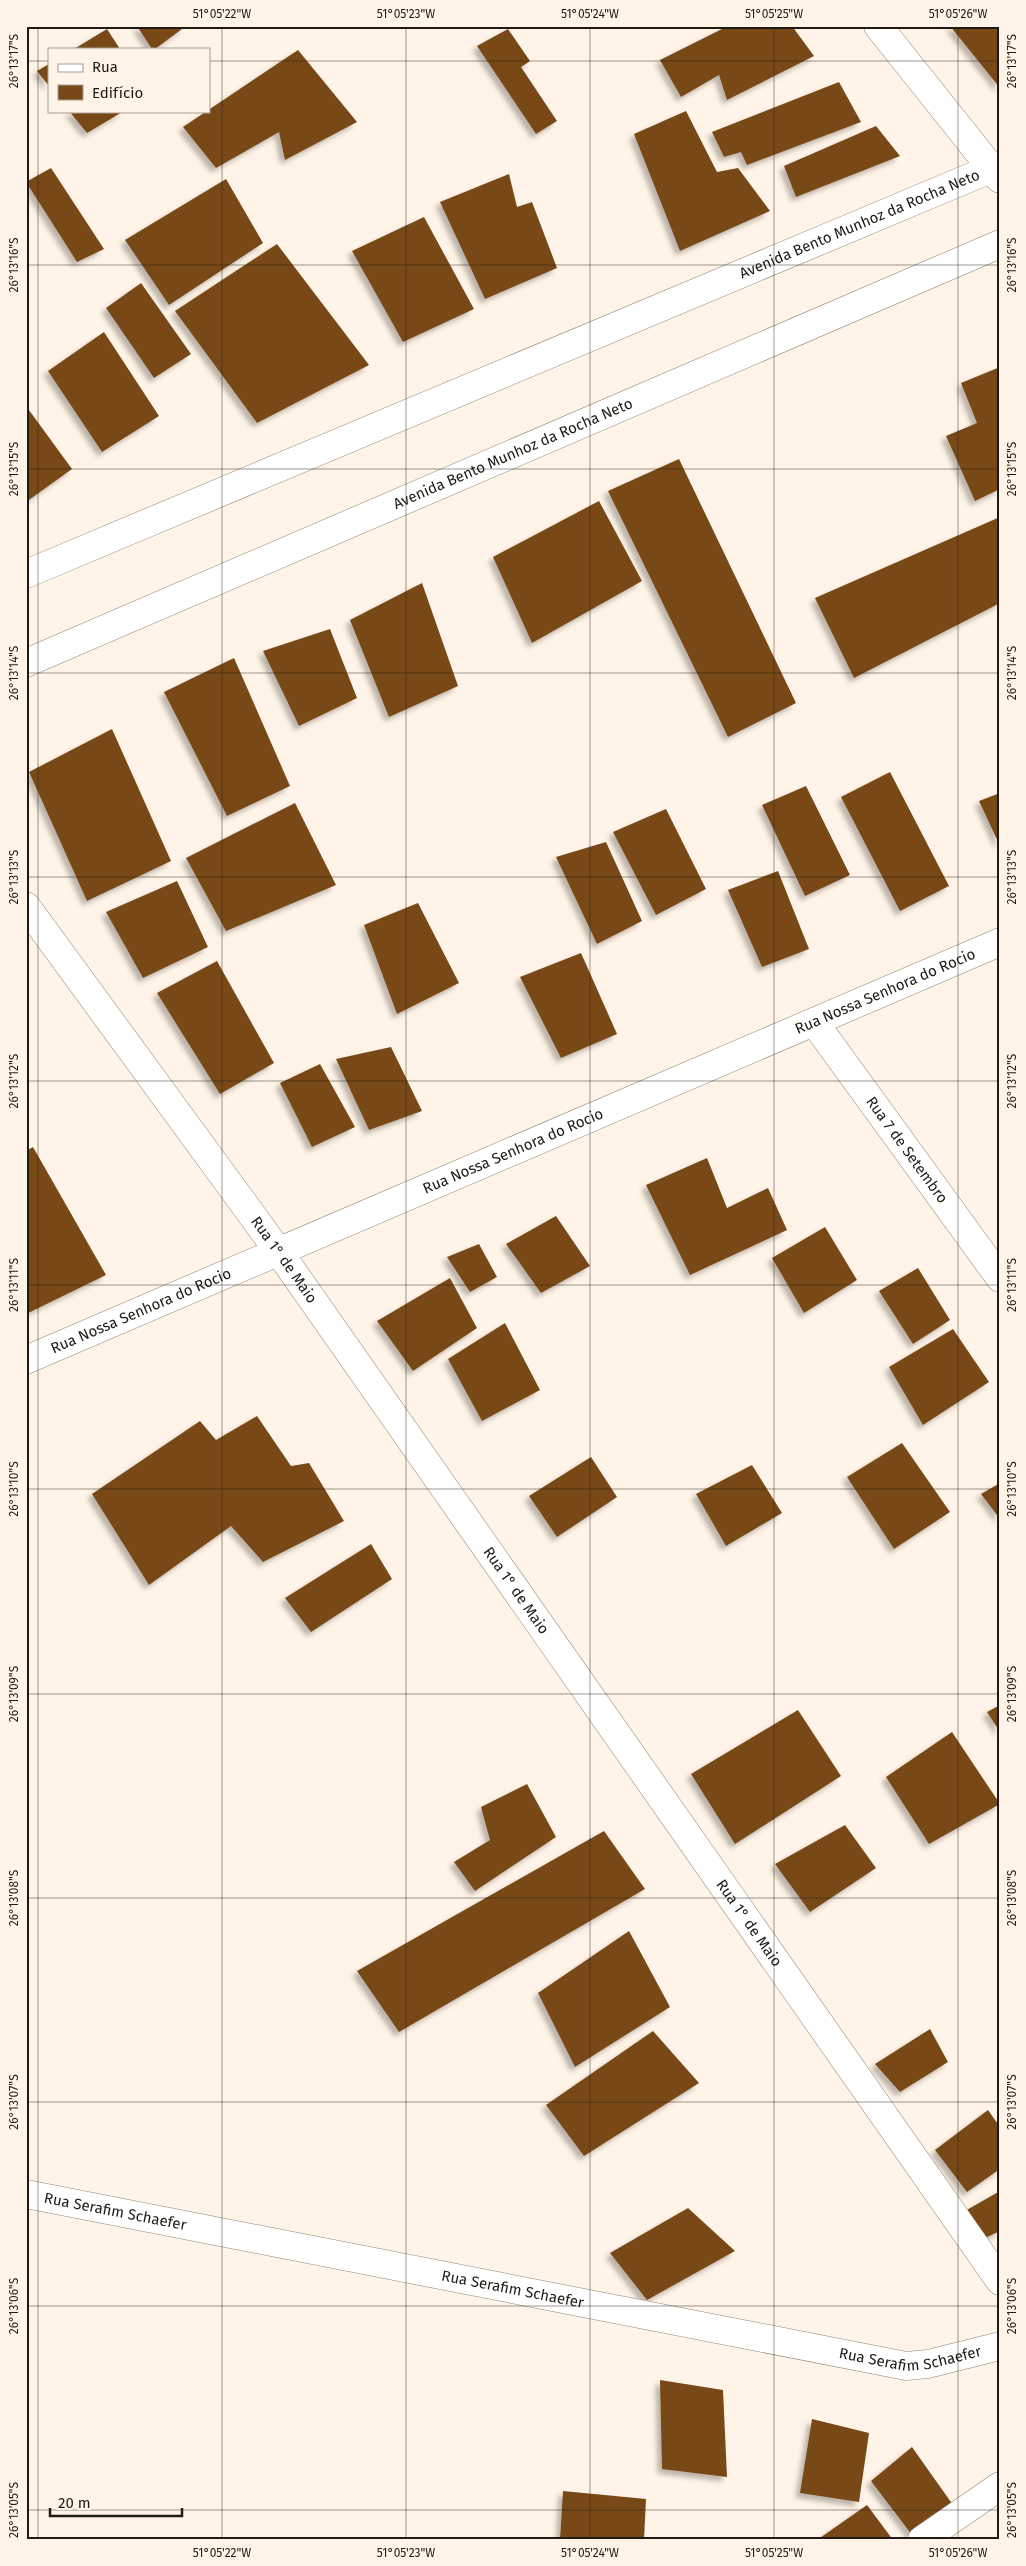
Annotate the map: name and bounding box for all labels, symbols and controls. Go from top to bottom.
text: 51°05'22"W [193,7,251,21]
text: 51°05'23"W [377,7,435,21]
text: 51°05'24"W [561,7,619,21]
text: 51°05'25"W [745,7,803,21]
text: 51°05'26"W [929,7,987,21]
text: 26°13'17"S [7,33,21,88]
text: 26°13'17"S [1005,33,1019,88]
legend [48,48,210,112]
text: Rua [92,58,118,76]
text: Edifício [92,84,143,102]
street label: Avenida Bento Munhoz da Rocha Neto [737,166,982,282]
text: 26°13'16"S [7,237,21,292]
text: 26°13'16"S [1005,237,1019,292]
street label: Avenida Bento Munhoz da Rocha Neto [390,394,635,513]
text: 26°13'15"S [7,441,21,496]
text: 26°13'15"S [1005,441,1019,496]
text: 26°13'14"S [7,645,21,700]
text: 26°13'14"S [1005,645,1019,700]
text: 26°13'13"S [7,849,21,904]
text: 26°13'13"S [1005,849,1019,904]
street label: Rua Nossa Senhora do Rocio [792,945,978,1038]
text: 26°13'12"S [7,1053,21,1108]
text: 26°13'12"S [1005,1053,1019,1108]
street label: Rua 7 de Setembro [862,1093,952,1207]
street label: Rua Nossa Senhora do Rocio [420,1104,606,1198]
street label: Rua 1° de Maio [247,1213,321,1307]
text: 26°13'11"S [7,1258,21,1312]
text: 26°13'11"S [1005,1258,1019,1312]
street label: Rua Nossa Senhora do Rocio [48,1264,234,1357]
text: 26°13'10"S [7,1461,21,1517]
text: 26°13'10"S [1005,1461,1019,1517]
street label: Rua 1° de Maio [479,1543,553,1638]
text: 26°13'09"S [7,1665,21,1722]
text: 26°13'09"S [1005,1665,1019,1722]
text: 26°13'08"S [7,1869,21,1926]
text: 26°13'08"S [1005,1869,1019,1926]
street label: Rua 1° de Maio [712,1876,786,1970]
text: 26°13'07"S [7,2074,21,2130]
text: 26°13'07"S [1005,2074,1019,2130]
street label: Rua Serafim Schaefer [43,2189,188,2234]
street label: Rua Serafim Schaefer [440,2266,586,2312]
text: 26°13'06"S [7,2277,21,2334]
text: 26°13'06"S [1005,2277,1019,2334]
street label: Rua Serafim Schaefer [838,2342,983,2375]
text: 26°13'05"S [7,2482,21,2538]
text: 26°13'05"S [1005,2482,1019,2538]
scale bar [50,2486,182,2518]
text: 20 m [58,2494,91,2512]
text: 51°05'22"W [193,2546,251,2560]
text: 51°05'23"W [377,2546,435,2560]
text: 51°05'24"W [561,2546,619,2560]
text: 51°05'25"W [745,2546,803,2560]
text: 51°05'26"W [929,2546,987,2560]

